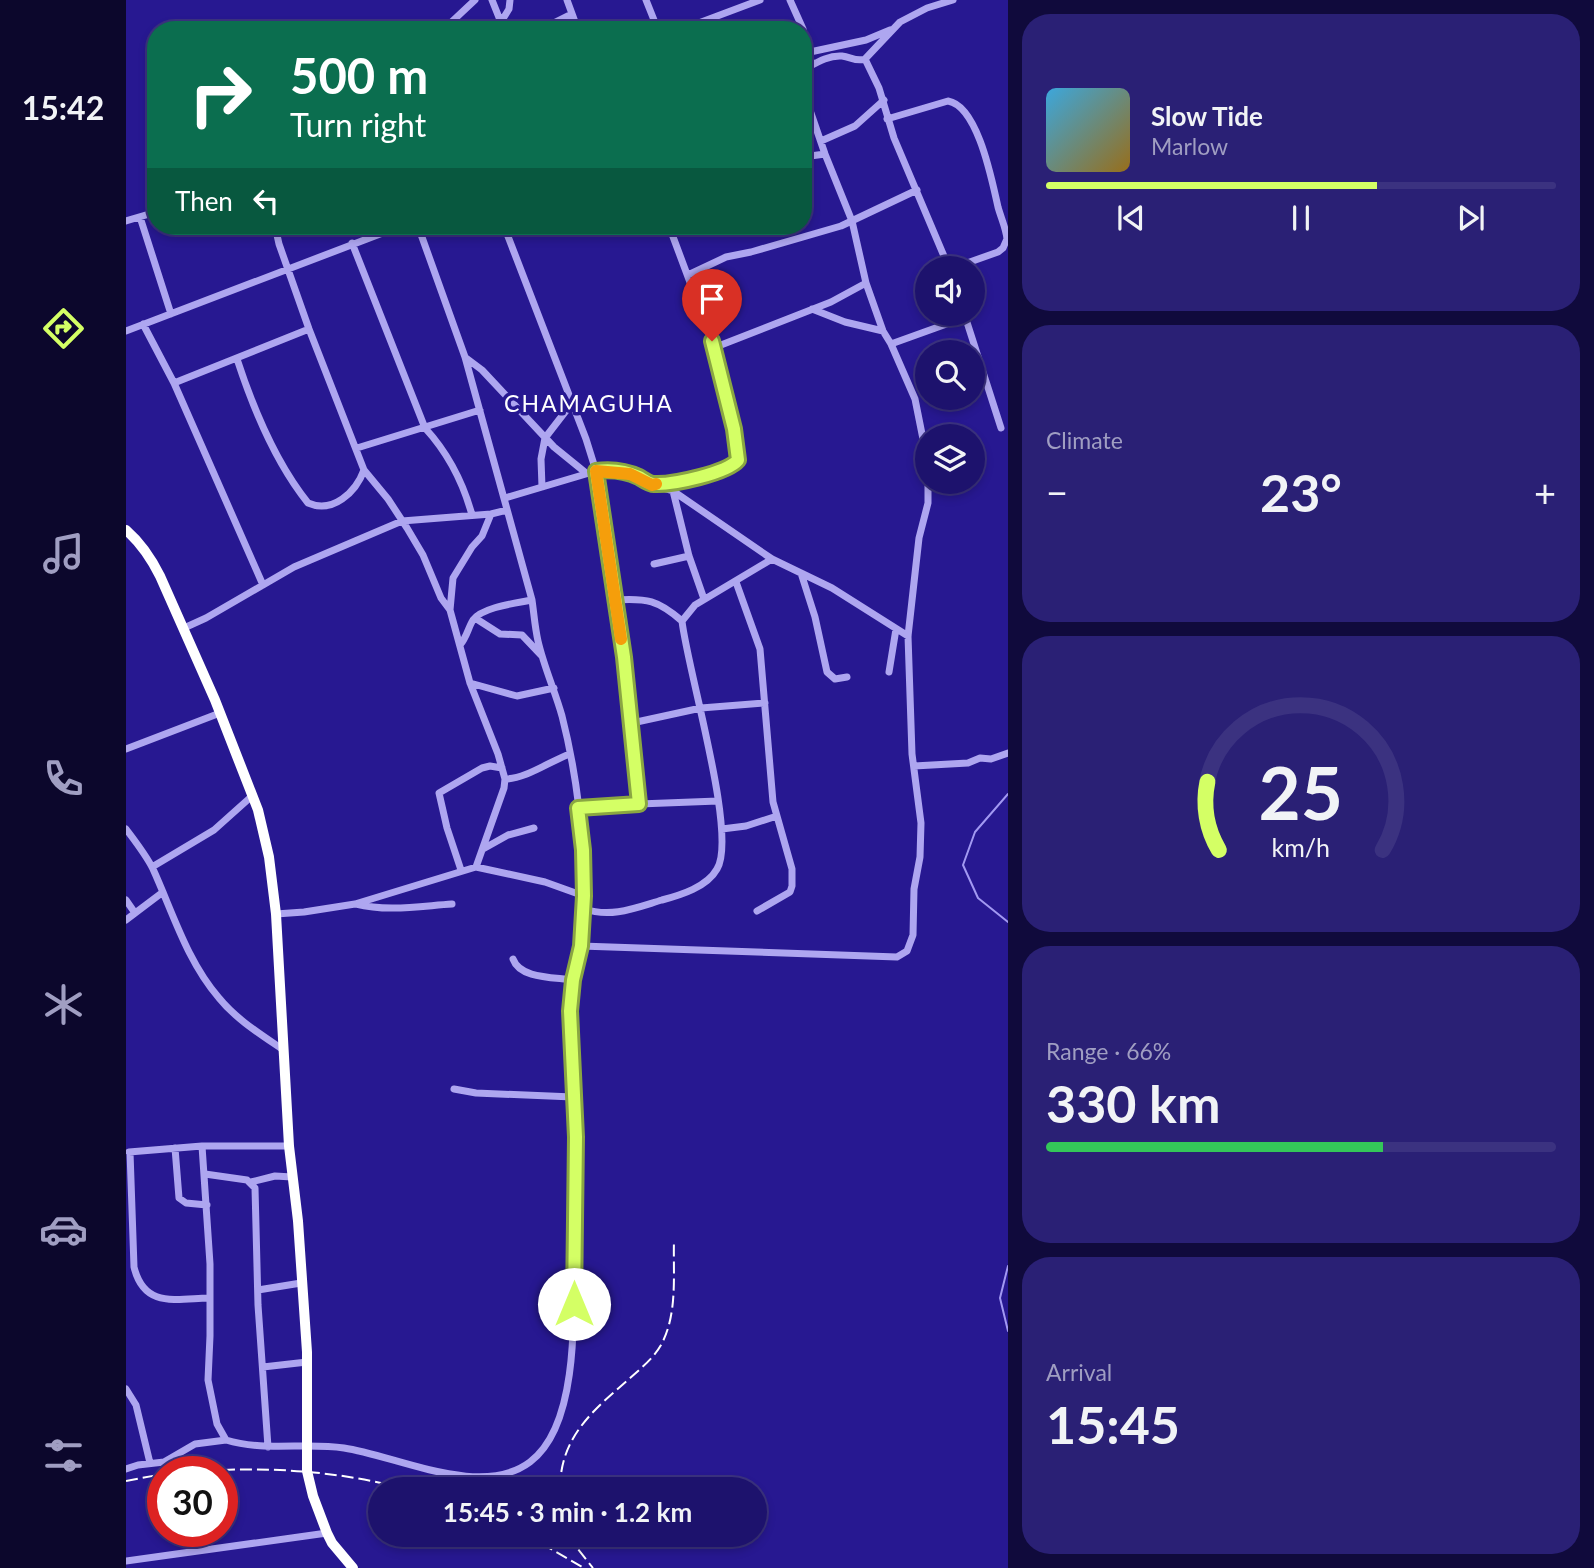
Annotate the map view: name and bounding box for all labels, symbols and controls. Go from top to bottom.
text: 500 m [290,46,428,104]
icon: right [175,49,266,140]
text: 15:42 [22,88,104,127]
text: Slow Tide [1151,100,1263,132]
text: Turn right [290,105,426,144]
text: Marlow [1151,132,1228,160]
icon: left [247,182,285,220]
text: Then [175,185,233,217]
icon: previous [1112,199,1150,237]
icon: pause [1282,199,1320,237]
icon: next [1452,199,1490,237]
map controls [915,256,985,494]
button: sound [915,256,985,326]
pin [682,269,742,341]
icon: arrive [693,280,731,318]
icon: directions [39,304,88,353]
button: search [915,340,985,410]
district label: CHAMAGUHA [504,389,674,417]
button: layers [915,424,985,494]
text: Climate [1046,426,1123,454]
text: 23° [1260,461,1342,523]
text: − [1046,469,1068,515]
text: + [1534,469,1556,515]
icon: music [39,529,88,578]
text: 25 [1259,748,1343,836]
icon: phone [39,754,88,803]
text: km/h [1272,832,1330,862]
icon: climate [39,980,88,1029]
text: Range · 66% [1046,1037,1171,1065]
text: 330 km [1046,1072,1220,1134]
icon: car [39,1205,88,1254]
position arrow [537,1267,611,1341]
text: Arrival [1046,1358,1112,1386]
text: 15:45 [1046,1393,1180,1455]
icon: filters [39,1431,88,1480]
speed limit sign: 30 [147,1456,238,1547]
text: 15:45 · 3 min · 1.2 km [443,1496,692,1528]

